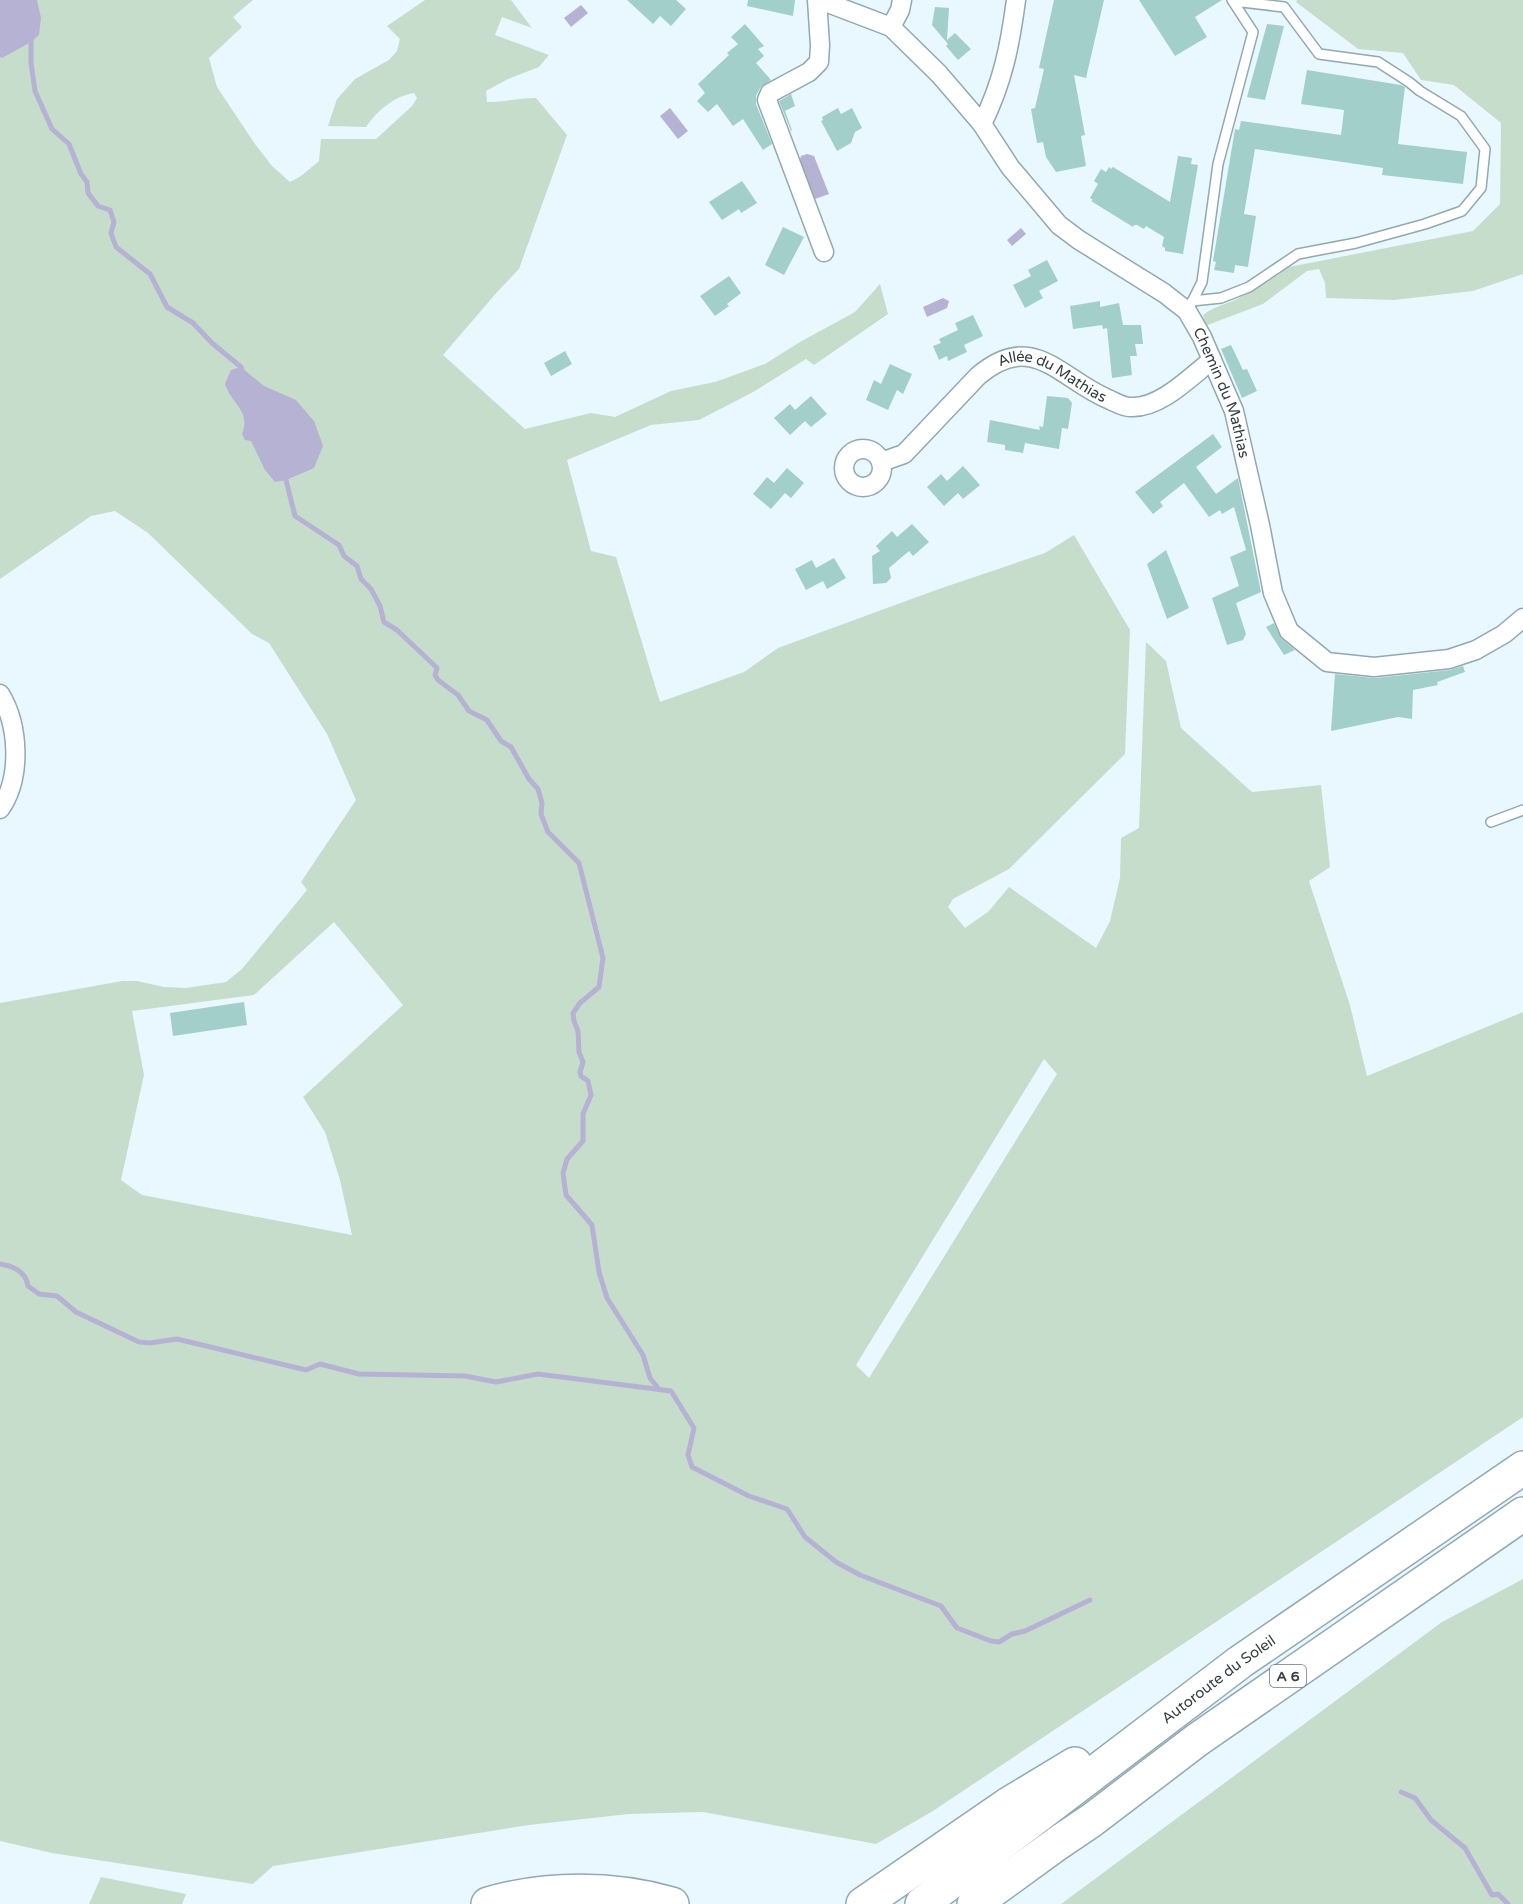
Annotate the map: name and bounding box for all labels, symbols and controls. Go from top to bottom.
street label: Chemin du Mathias [1189,324,1253,460]
street label: Allée du Mathias [995,347,1110,406]
street label: Autoroute du Soleil [1158,1631,1279,1727]
road number: A 6 [1270,1665,1306,1687]

